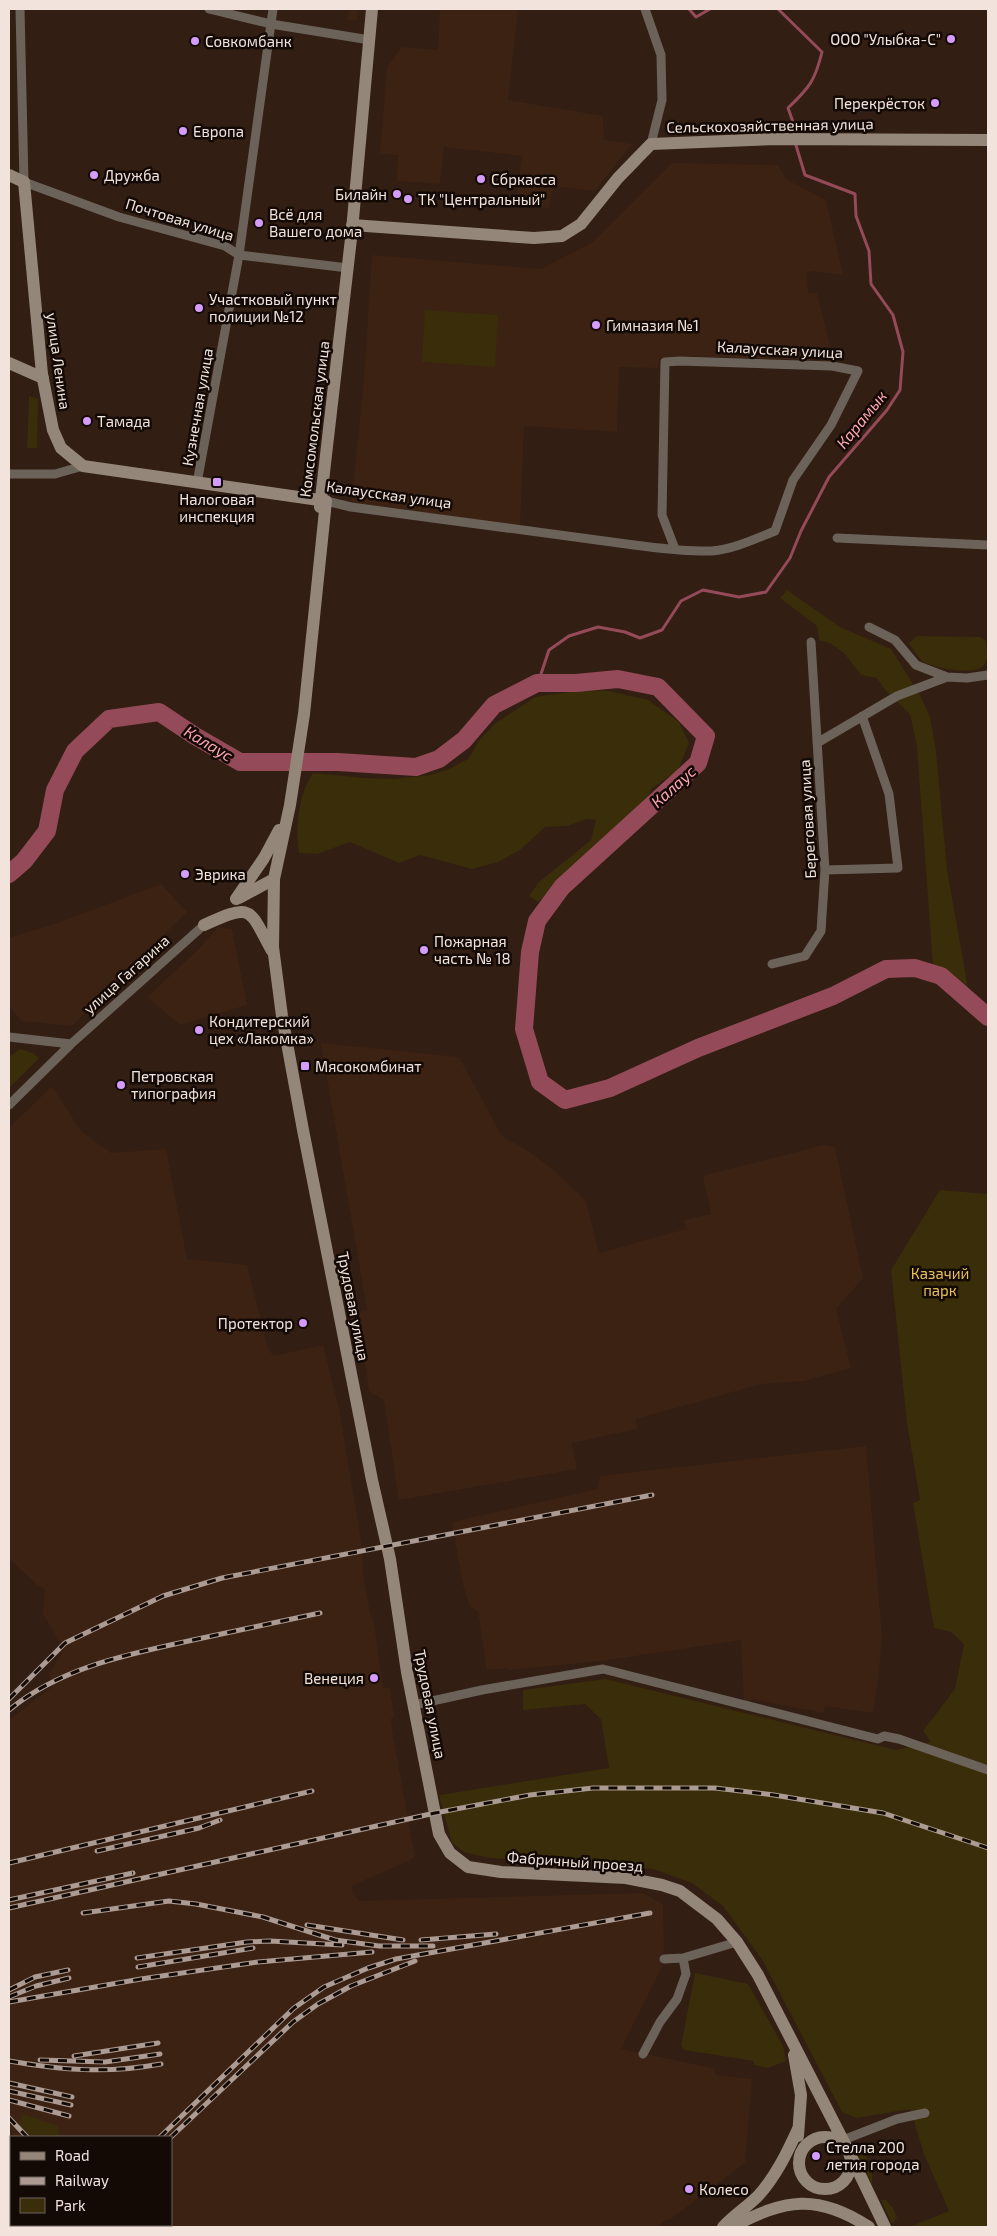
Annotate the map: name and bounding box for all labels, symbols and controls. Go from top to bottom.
place label: ООО "Улыбка-С" [830,30,941,48]
place label: Совкомбанк [205,32,292,50]
marker: ООО "Улыбка-С" [945,33,957,45]
marker: Совкомбанк [189,35,201,47]
place label: Перекрёсток [834,94,925,112]
marker: Перекрёсток [929,97,941,109]
street label: Сельскохозяйственная улица [666,114,874,137]
place label: Европа [193,122,244,140]
marker: Европа [177,125,189,137]
place label: Дружба [104,166,160,185]
marker: Дружба [88,169,100,181]
place label: Сбркасса [491,170,556,188]
marker: Сбркасса [475,173,487,185]
place label: Билайн [335,185,387,203]
marker: Билайн [391,188,403,200]
place label: ТК "Центральный" [418,190,545,208]
marker: ТК "Центральный" [402,193,414,205]
street label: Почтовая улица [123,194,236,245]
place label: Всё для Вашего дома [269,205,362,240]
marker: Всё для Вашего дома [253,217,265,229]
place label: Участковый пункт полиции №12 [209,290,337,325]
marker: Участковый пункт полиции №12 [193,302,205,314]
street label: улица Ленина [42,311,75,411]
place label: Гимназия №1 [606,316,699,334]
marker: Гимназия №1 [590,319,602,331]
street label: Калаусская улица [716,337,844,362]
street label: Комсомольская улица [295,340,334,498]
street label: Кузнечная улица [178,347,217,468]
water label: Карамык [832,386,890,452]
place label: Тамада [97,412,151,430]
marker: Тамада [81,415,93,427]
marker: Налоговая инспекция [211,476,223,488]
street label: Калаусская улица [325,476,453,513]
place label: Налоговая инспекция [179,490,255,525]
water label: Калаус [181,721,237,765]
street label: Береговая улица [795,759,820,879]
water label: Калаус [647,761,699,811]
place label: Эврика [195,865,246,883]
marker: Эврика [179,868,191,880]
street label: улица Гагарина [79,931,173,1018]
place label: Пожарная часть № 18 [434,932,511,967]
marker: Пожарная часть № 18 [418,944,430,956]
place label: Кондитерский цех «Лакомка» [209,1012,314,1047]
marker: Кондитерский цех «Лакомка» [193,1024,205,1036]
place label: Мясокомбинат [315,1057,422,1075]
marker: Мясокомбинат [299,1060,311,1072]
place label: Петровская типография [131,1067,216,1102]
marker: Петровская типография [115,1079,127,1091]
street label: Трудовая улица [334,1250,373,1362]
park label: Казачий парк [911,1264,969,1299]
place label: Протектор [218,1314,293,1332]
marker: Протектор [297,1317,309,1329]
street label: Трудовая улица [411,1648,450,1760]
place label: Венеция [304,1669,364,1687]
marker: Венеция [368,1672,380,1684]
street label: Фабричный проезд [506,1847,644,1875]
legend [10,2136,172,2226]
place label: Стелла 200 летия города [826,2138,919,2173]
text: Road [55,2146,90,2164]
marker: Стелла 200 летия города [810,2150,822,2162]
text: Railway [55,2171,109,2189]
place label: Колесо [699,2180,749,2198]
marker: Колесо [683,2183,695,2195]
text: Park [55,2196,86,2214]

